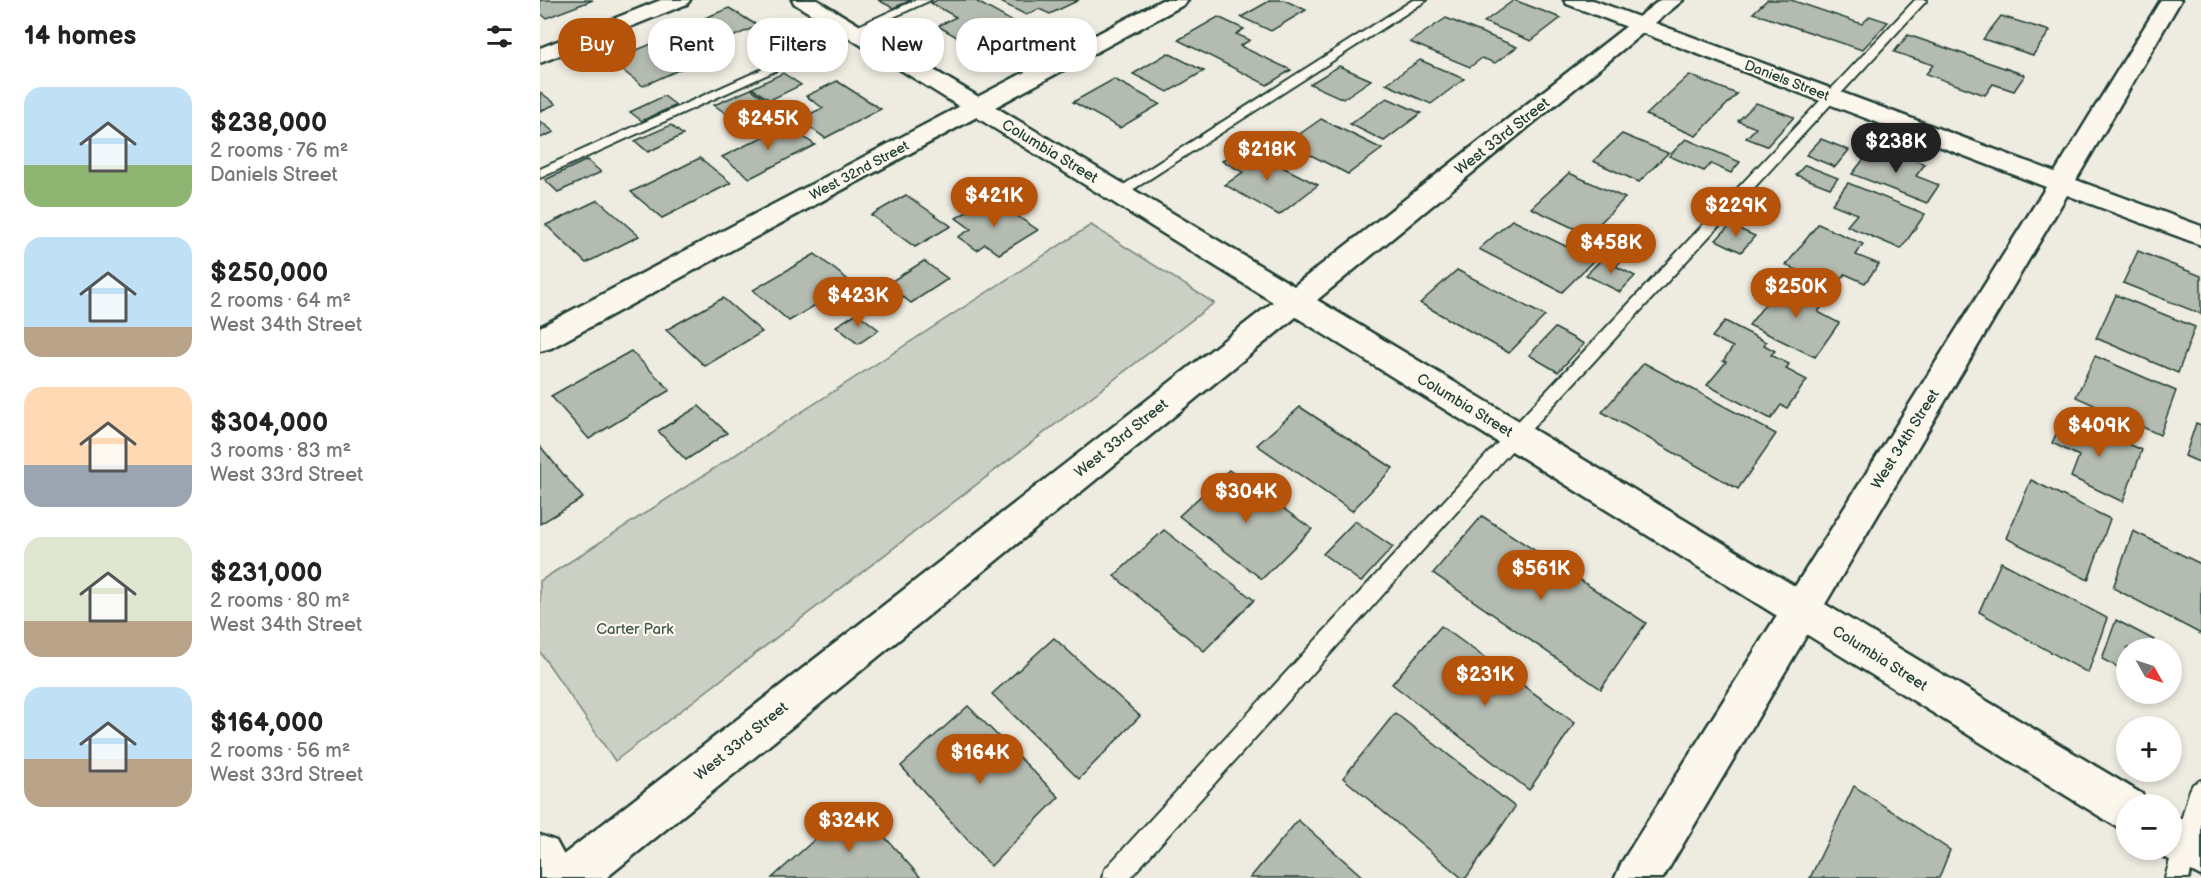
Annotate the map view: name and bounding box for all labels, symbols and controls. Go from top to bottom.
chip: Buy [558,18,636,72]
chip: Rent [648,18,735,72]
chip: Filters [747,18,848,72]
chip: New [860,18,944,72]
chip: Apartment [956,18,1097,72]
icon: filters [483,20,516,53]
text: 14 homes [24,21,136,52]
street label: Daniels Street [1742,57,1832,105]
street label: West 33rd Street [1451,93,1554,179]
pin: $245K [726,100,810,151]
text: $245K [737,107,799,131]
text: $238,000 [210,108,327,139]
icon: home [72,111,144,183]
street label: Columbia Street [998,115,1102,188]
pin: $238K [1854,123,1938,174]
text: $238K [1865,130,1927,154]
pin: $218K [1225,131,1309,182]
street label: West 32nd Street [807,137,912,204]
text: $218K [1238,138,1296,162]
text: 2 rooms · 76 m² [210,139,348,163]
text: Daniels Street [210,163,338,187]
pin: $421K [952,177,1036,228]
text: $421K [965,184,1023,208]
pin: $229K [1694,187,1778,238]
text: $229K [1705,194,1767,218]
pin: $458K [1569,224,1653,275]
text: $458K [1580,231,1642,255]
text: $250,000 [210,258,328,289]
icon: home [72,261,144,333]
pin: $250K [1754,268,1838,319]
text: $250K [1765,275,1827,299]
pin: $423K [816,277,900,328]
text: $423K [827,284,889,308]
text: 2 rooms · 64 m² [210,289,351,313]
text: West 34th Street [210,313,362,337]
street label: Columbia Street [1413,369,1517,442]
street label: West 34th Street [1867,386,1944,493]
street label: West 33rd Street [1071,395,1172,482]
pin: $409K [2057,407,2141,458]
text: $304,000 [210,408,328,439]
icon: home [72,411,144,483]
text: $409K [2068,414,2130,438]
text: 3 rooms · 83 m² [210,439,351,463]
text: West 33rd Street [210,463,363,487]
pin: $304K [1204,473,1288,524]
text: $304K [1215,480,1277,504]
pin: $561K [1499,550,1583,601]
text: $561K [1512,557,1570,581]
text: $231,000 [210,558,323,589]
icon: home [72,561,144,633]
text: 2 rooms · 80 m² [210,589,350,613]
text: West 34th Street [210,613,362,637]
park label: Carter Park [596,620,674,639]
street label: Columbia Street [1829,622,1931,696]
north arrow [2116,638,2182,704]
map controls [2116,638,2182,860]
pin: $231K [1443,656,1527,707]
text: $231K [1456,663,1514,687]
street label: West 33rd Street [691,698,792,785]
text: $164,000 [210,708,324,739]
icon: home [72,711,144,783]
button: + [2116,716,2182,782]
pin: $164K [938,734,1022,785]
text: 2 rooms · 56 m² [210,739,350,763]
text: $164K [950,741,1010,765]
text: West 33rd Street [210,763,363,787]
button: − [2116,794,2182,860]
pin: $324K [807,802,891,853]
text: $324K [818,809,880,833]

